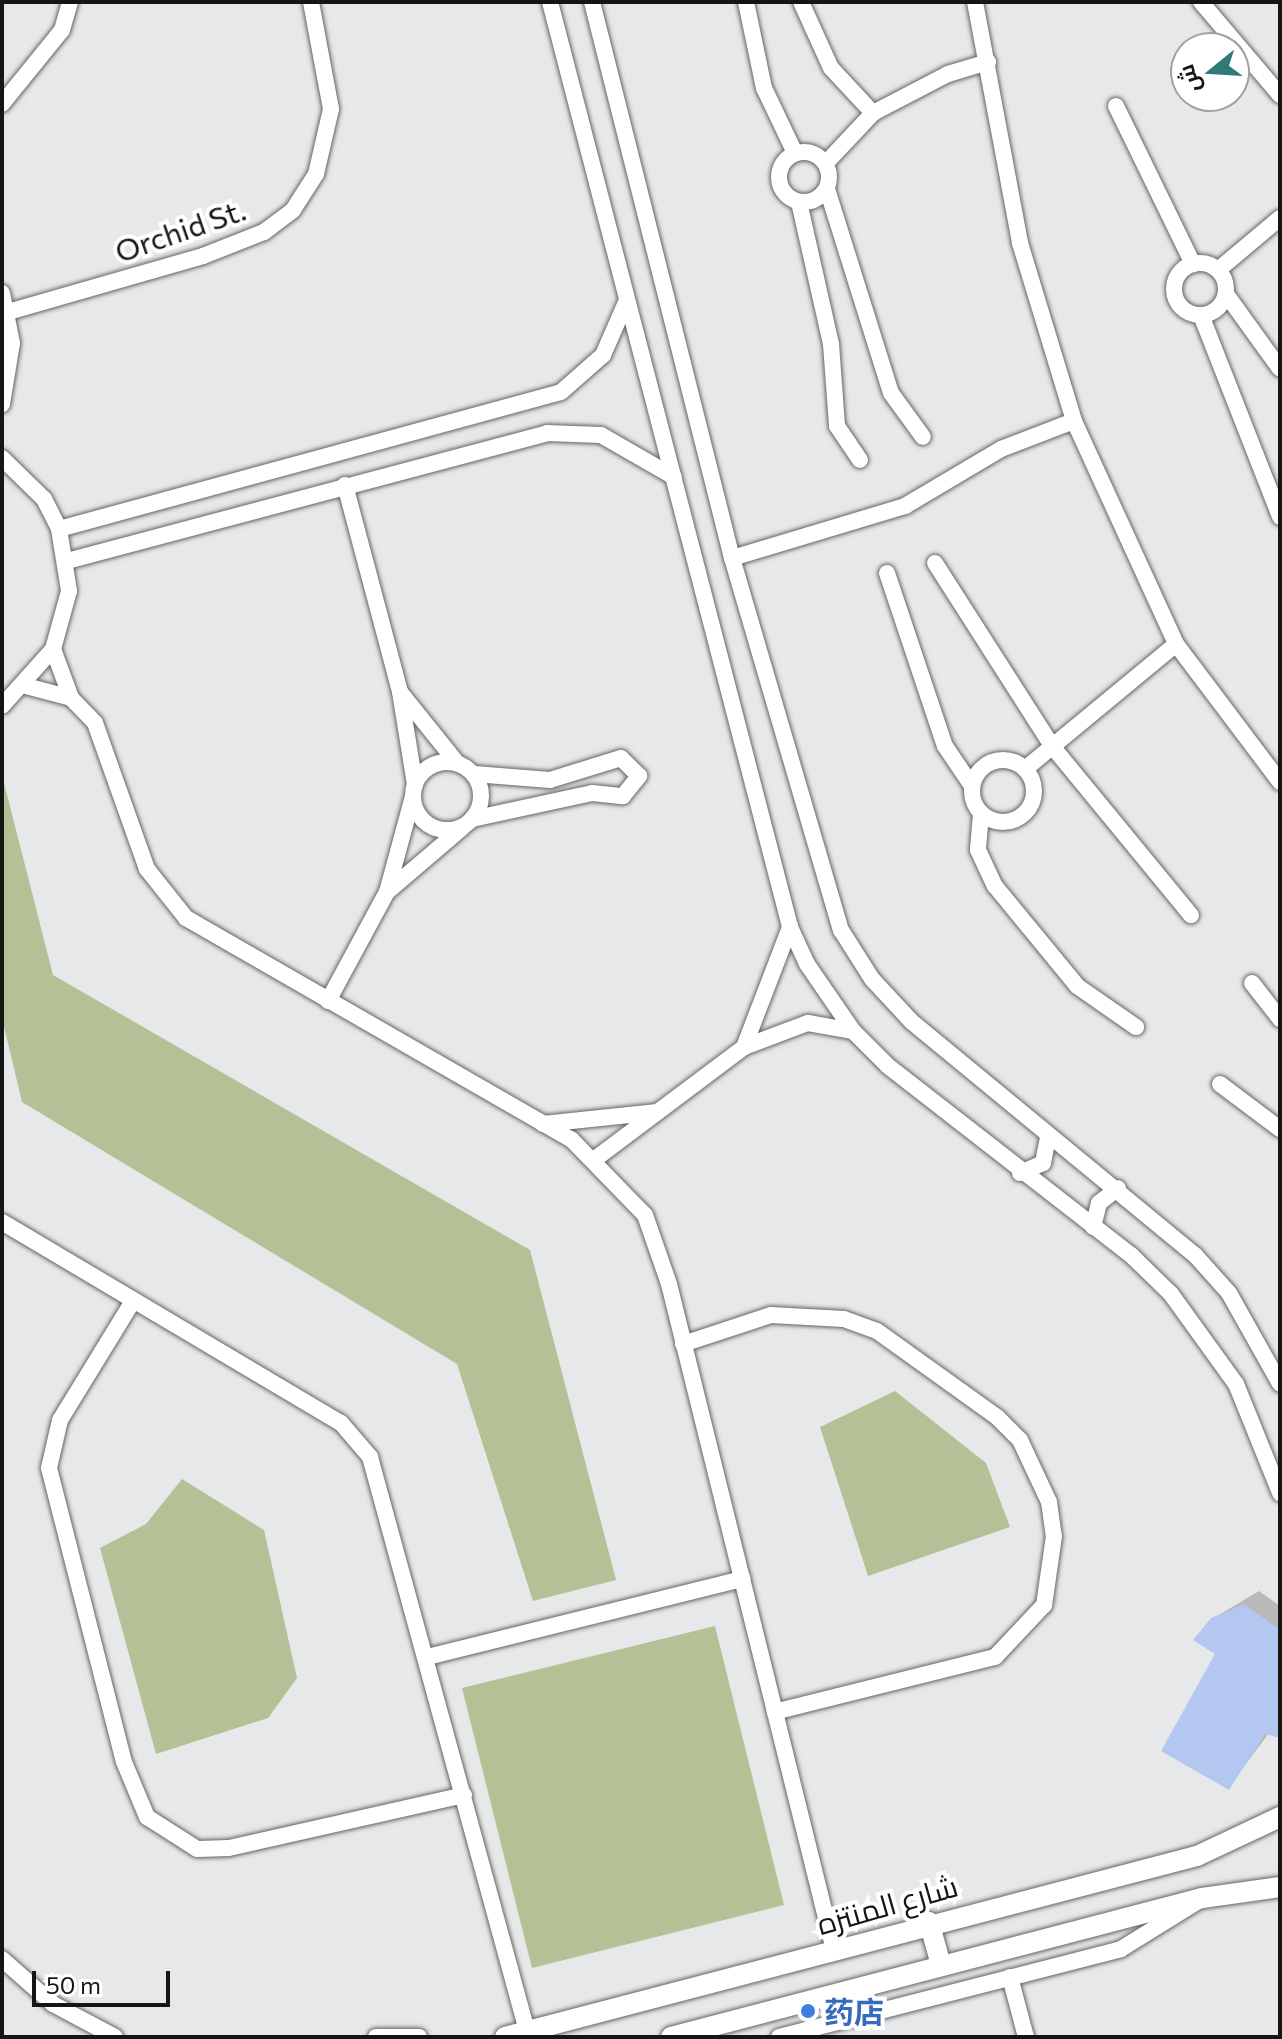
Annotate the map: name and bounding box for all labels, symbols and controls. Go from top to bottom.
north arrow [1170,32,1250,112]
text: ش [1171,61,1206,97]
street label: Orchid St. [110,191,250,269]
street label: شارع المنتزه [813,1867,961,1941]
scale bar [36,1955,174,2005]
text: 50 m [46,1970,101,1999]
place label: 药店 [824,1993,884,2029]
marker: 药店 [799,2002,817,2020]

